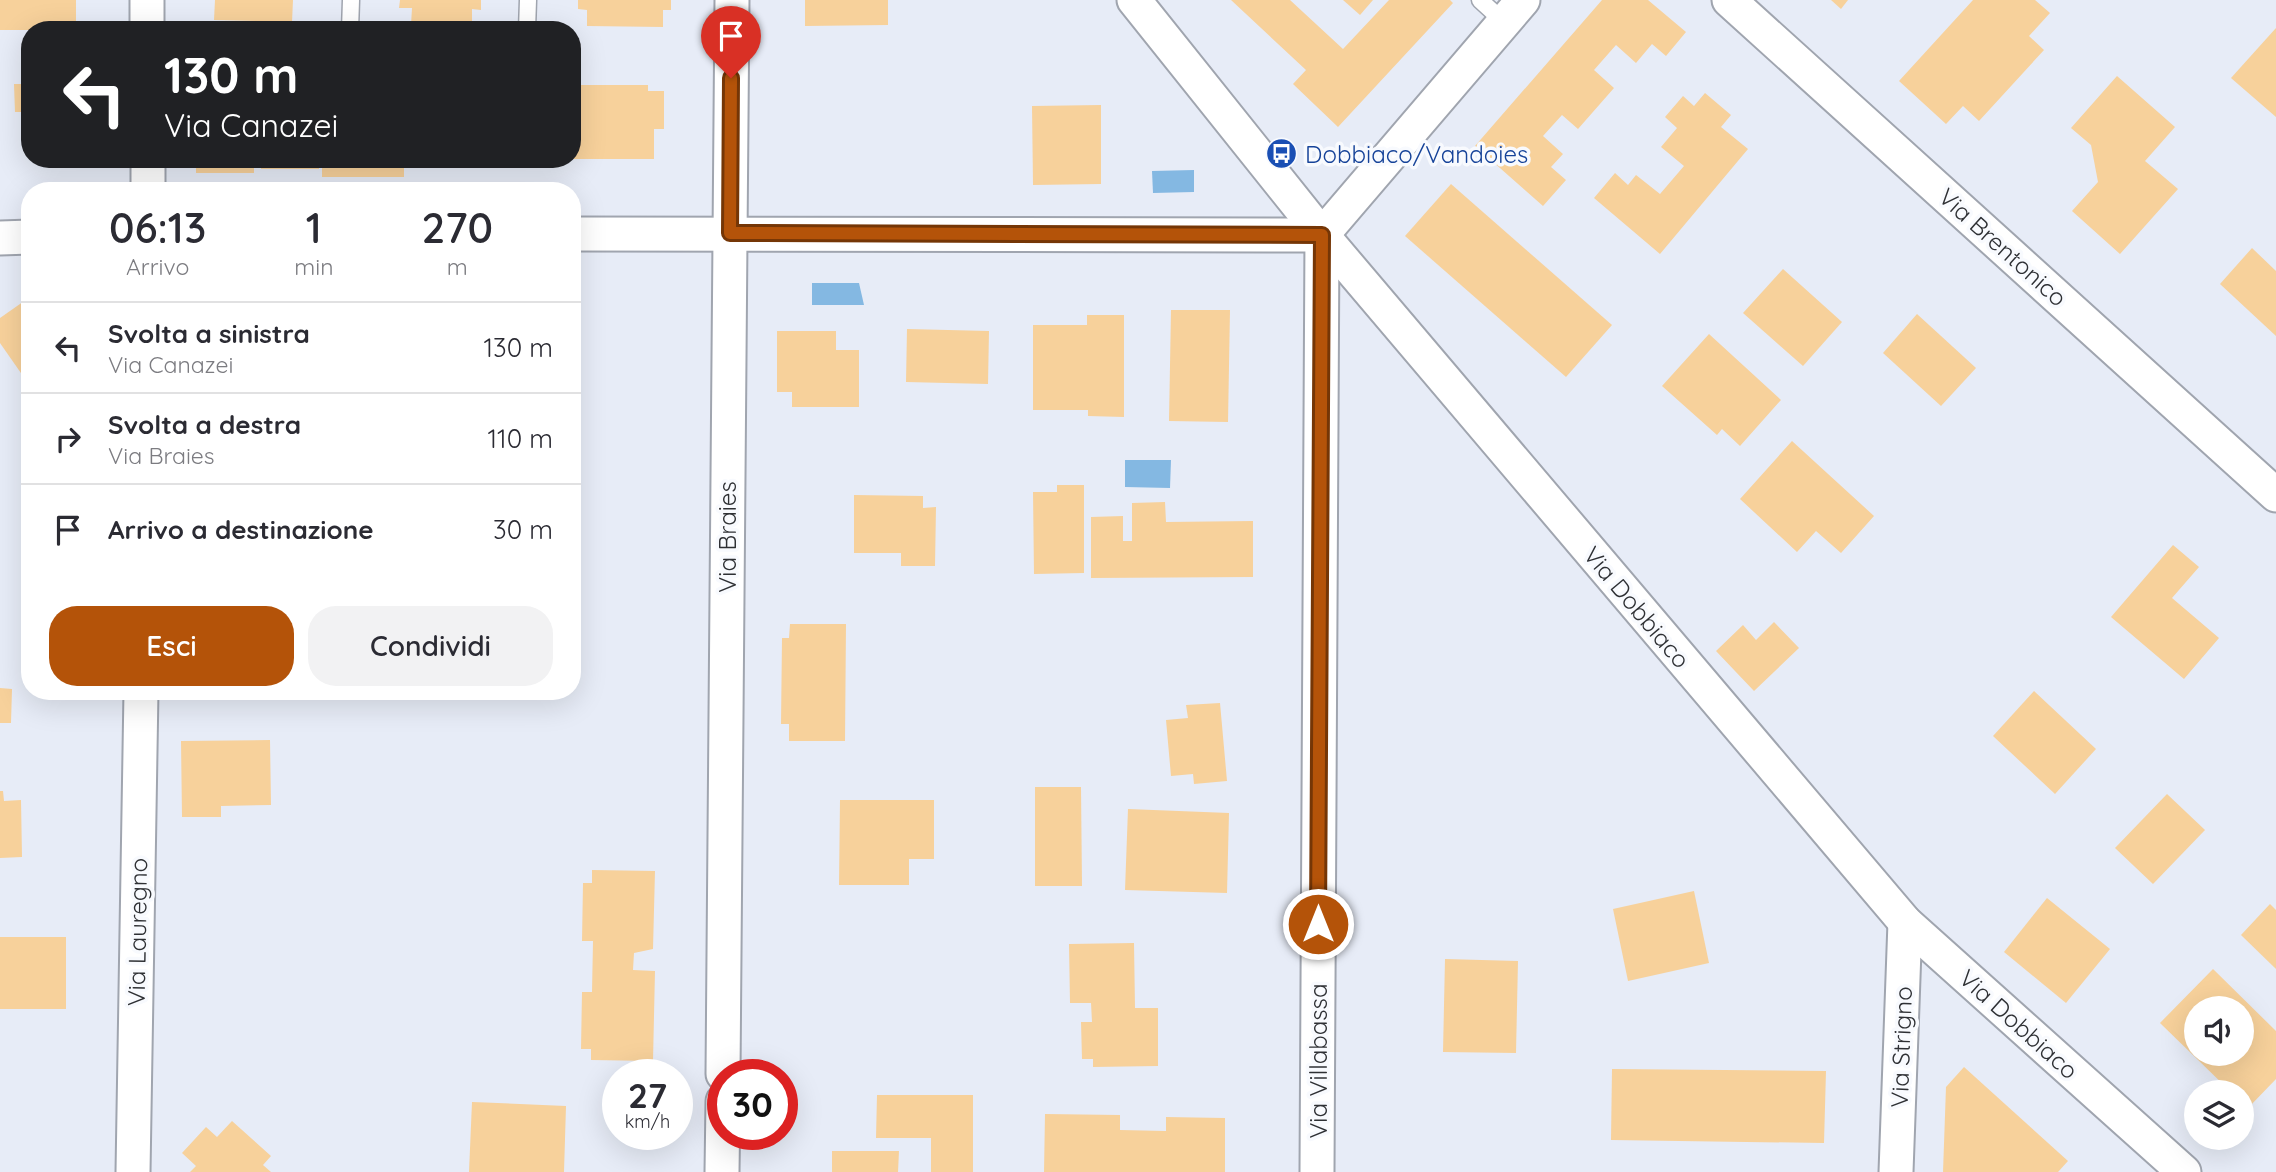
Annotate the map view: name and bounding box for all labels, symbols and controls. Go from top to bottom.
pin [701,6,761,78]
icon: arrive [712,17,750,55]
text: 130 m [164,44,298,105]
icon: left [49,49,140,140]
text: Via Canazei [164,105,338,145]
bus stop icon: Dobbiaco/Vandoies [1265,137,1299,171]
place label: Dobbiaco/Vandoies [1305,139,1528,169]
street label: Via Brentonico [1933,182,2073,312]
text: 06:13 [109,201,206,254]
text: 1 [306,201,322,254]
text: 270 [421,201,493,254]
text: Arrivo [126,252,189,281]
text: min [294,252,333,281]
text: m [447,252,468,281]
text: Svolta a sinistra [108,317,310,350]
icon: left [49,329,87,367]
text: 130 m [483,331,553,364]
text: Via Canazei [108,350,233,379]
text: Svolta a destra [108,408,301,441]
icon: right [49,420,87,458]
text: 110 m [487,422,553,455]
text: Via Braies [108,441,215,470]
street label: Via Braies [712,481,742,593]
icon: arrive [49,511,87,549]
text: Arrivo a destinazione [108,513,374,546]
text: 30 m [493,513,553,546]
street label: Via Dobbiaco [1577,540,1697,674]
button: Esci [49,606,294,686]
button: Condividi [308,606,553,686]
street label: Via Lauregno [121,858,153,1006]
position arrow [1281,887,1355,961]
street label: Via Dobbiaco [1953,963,2085,1085]
street label: Via Villabassa [1303,983,1333,1139]
street label: Via Strigno [1884,986,1918,1108]
map controls [2184,996,2254,1150]
button: sound [2184,996,2254,1066]
speed limit sign: 30 [707,1059,798,1150]
text: 27 [628,1073,667,1117]
button: layers [2184,1080,2254,1150]
text: km/h [625,1110,670,1133]

